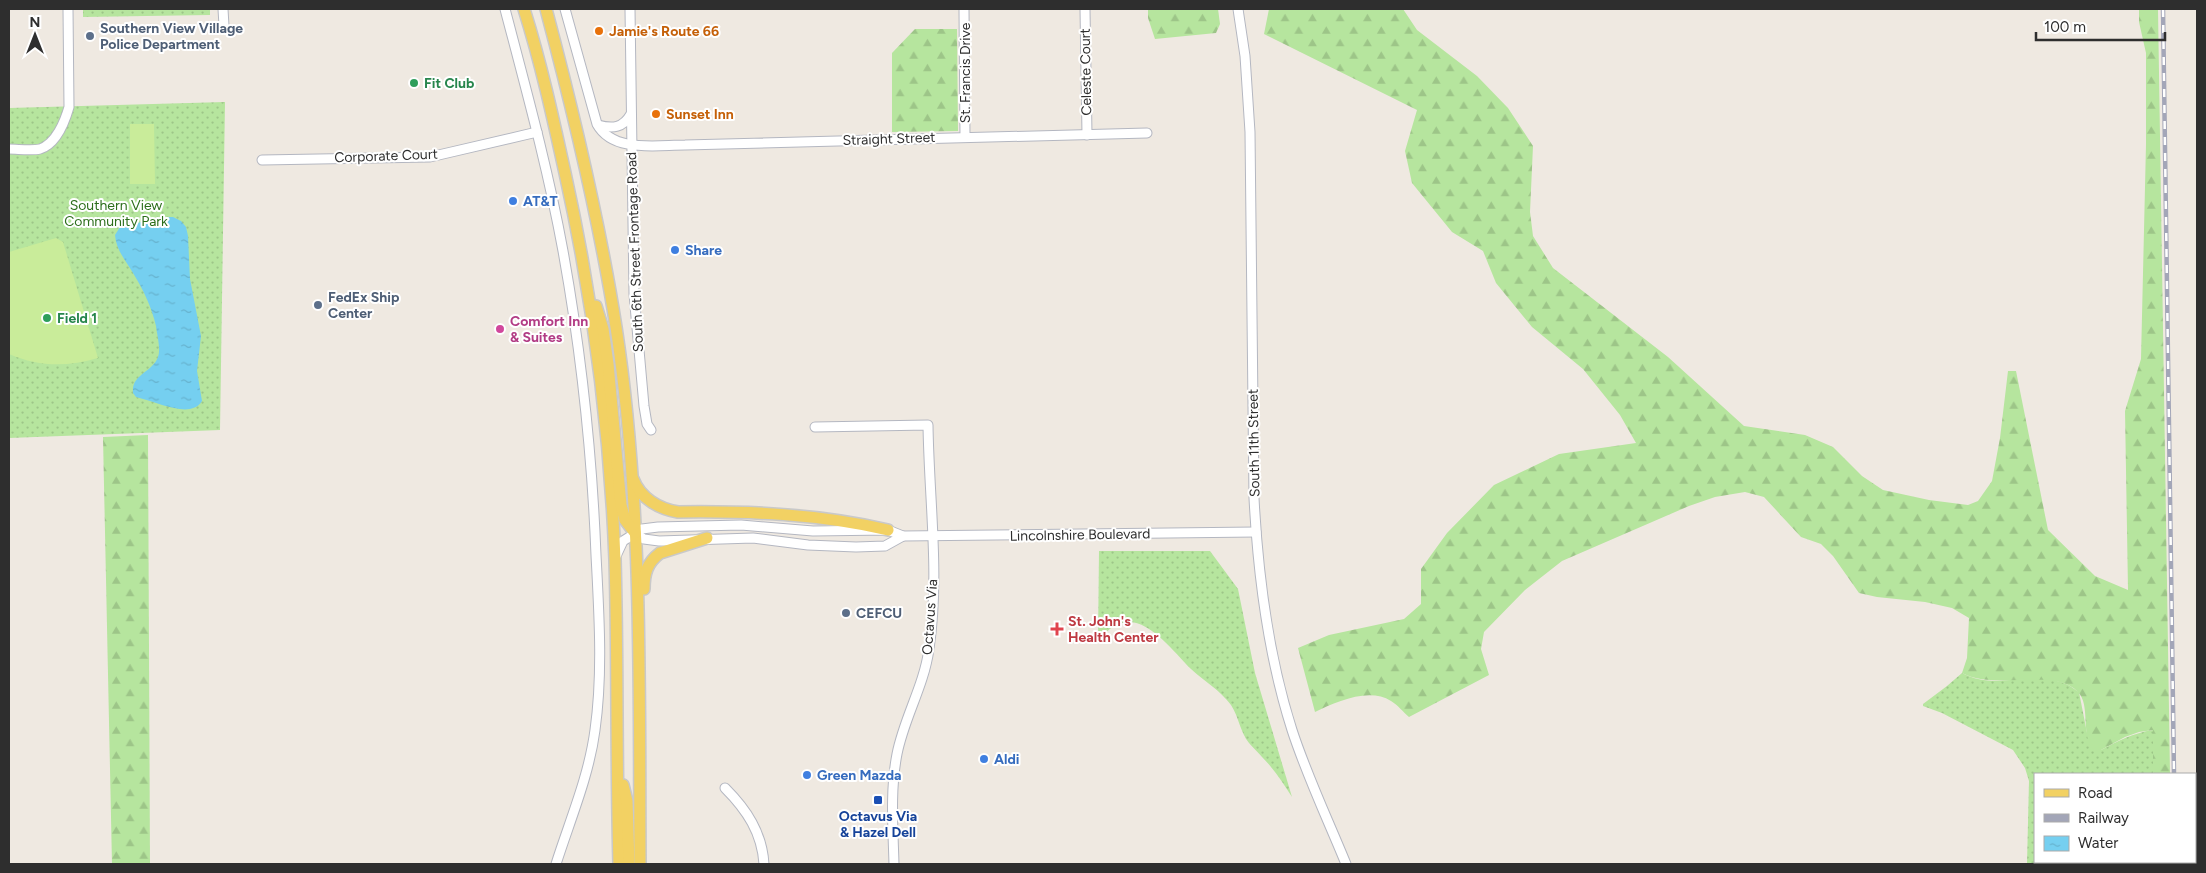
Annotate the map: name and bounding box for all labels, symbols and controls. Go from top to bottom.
north arrow [10,10,60,60]
scale bar [2036,10,2165,42]
text: N [30,14,40,31]
text: 100 m [2044,18,2086,36]
place label: Southern View Village Police Department [100,20,243,53]
street label: St. Francis Drive [957,22,974,123]
place label: Jamie's Route 66 [609,23,719,40]
marker: Jamie's Route 66 [593,25,605,37]
street label: Celeste Court [1077,28,1095,116]
marker: Southern View Village Police Department [84,30,96,42]
place label: Fit Club [424,75,474,92]
marker: Fit Club [408,77,420,89]
place label: Sunset Inn [666,106,734,123]
marker: Sunset Inn [650,108,662,120]
street label: Straight Street [842,129,936,149]
street label: Corporate Court [334,146,438,166]
street label: South 6th Street Frontage Road [623,152,647,352]
place label: AT&T [523,193,558,210]
marker: AT&T [507,195,519,207]
park label: Southern View Community Park [64,197,168,230]
place label: Share [685,242,722,259]
marker: Share [669,244,681,256]
place label: FedEx Ship Center [328,289,399,322]
marker: FedEx Ship Center [312,299,324,311]
place label: Field 1 [57,310,97,327]
marker: Field 1 [41,312,53,324]
place label: Comfort Inn & Suites [510,313,588,346]
marker: Comfort Inn & Suites [494,323,506,335]
street label: South 11th Street [1245,389,1263,497]
street label: Lincolnshire Boulevard [1010,525,1150,545]
street label: Octavus Via [919,579,941,655]
place label: CEFCU [856,605,902,622]
marker: CEFCU [840,607,852,619]
place label: St. John's Health Center [1068,613,1159,646]
marker: St. John's Health Center [1050,622,1064,636]
place label: Aldi [994,751,1019,768]
marker: Aldi [978,753,990,765]
place label: Green Mazda [817,767,901,784]
marker: Green Mazda [801,769,813,781]
legend [2034,773,2196,863]
text: Road [2078,784,2113,802]
marker: Octavus Via & Hazel Dell [872,794,884,806]
place label: Octavus Via & Hazel Dell [839,808,917,841]
text: Railway [2078,809,2129,827]
text: Water [2078,834,2118,852]

